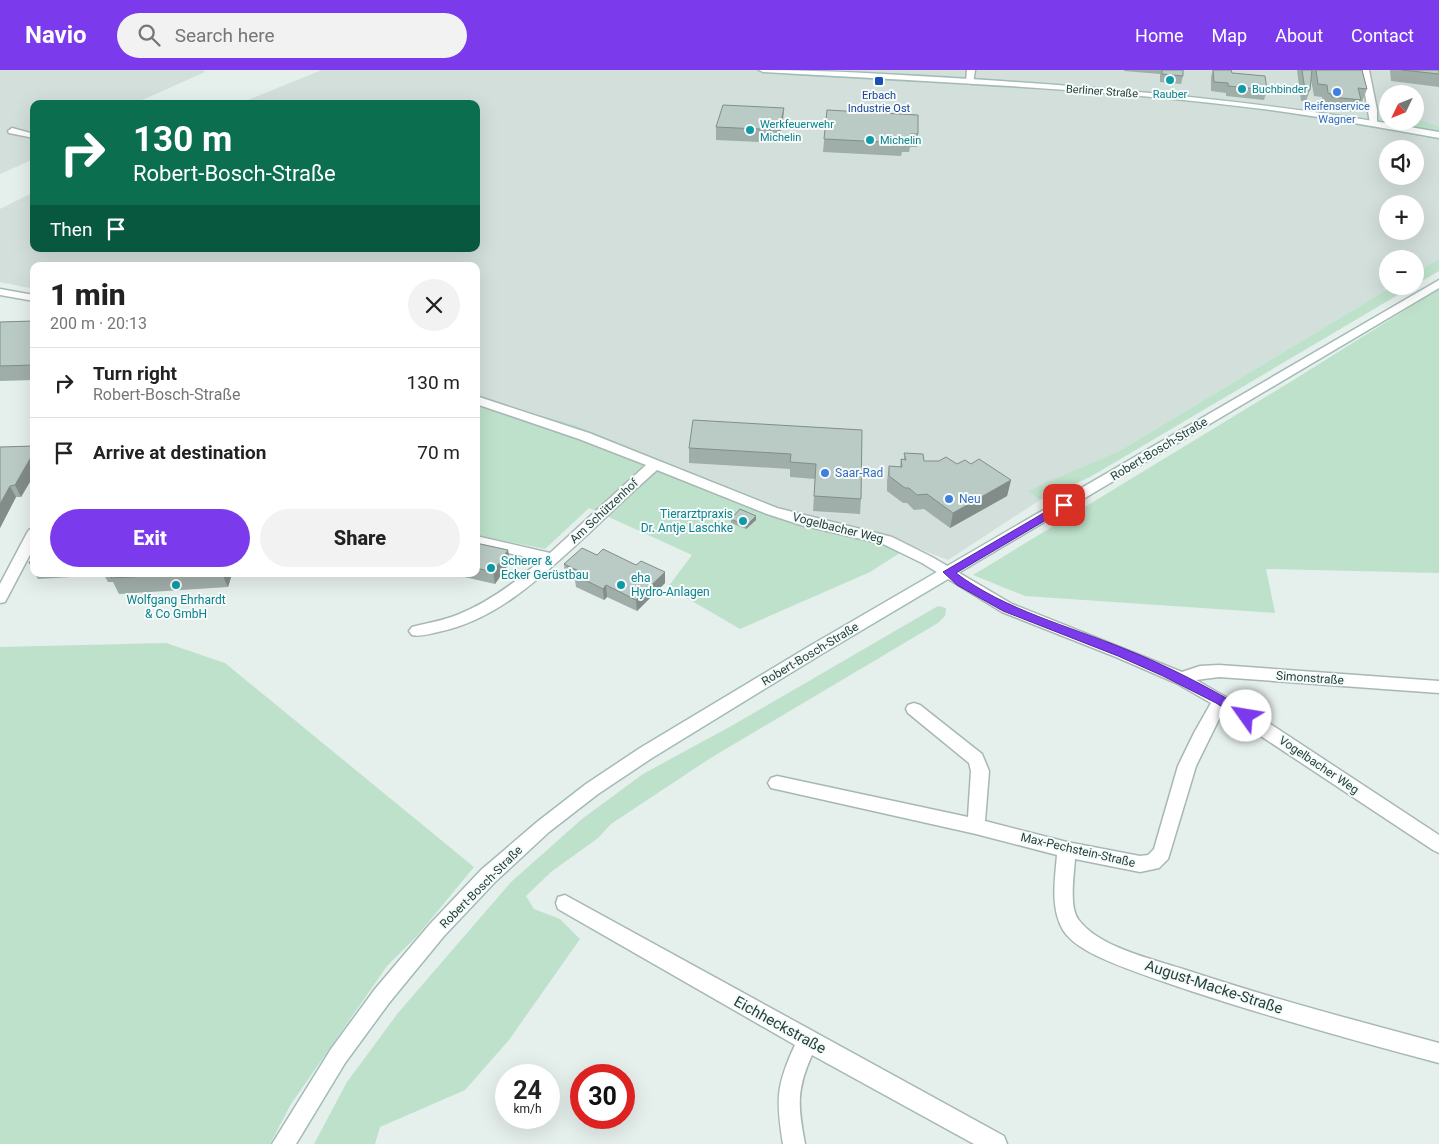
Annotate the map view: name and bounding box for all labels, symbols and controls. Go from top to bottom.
search box [117,13,467,58]
text: Navio [25,21,87,49]
icon: search [135,21,163,49]
text: Search here [175,24,275,47]
text: Home [1135,25,1184,46]
text: Map [1212,25,1247,46]
text: About [1275,25,1323,46]
text: Contact [1351,25,1414,46]
marker: Rauber [1164,74,1176,86]
marker: Erbach Industrie Ost [873,75,885,87]
street label: Berliner Straße [1066,82,1139,101]
marker: Buchbinder [1236,83,1248,95]
place label: Buchbinder [1252,83,1308,96]
north arrow [1379,85,1424,130]
map controls [1379,85,1424,295]
marker: Reifenservice Wagner [1331,86,1343,98]
place label: Rauber [1153,88,1188,101]
place label: Erbach Industrie Ost [848,89,911,115]
place label: Reifenservice Wagner [1304,100,1370,126]
place label: Werkfeuerwehr Michelin [760,118,834,144]
text: 130 m [133,119,232,160]
icon: right [50,120,115,185]
marker: Werkfeuerwehr Michelin [744,124,756,136]
marker: Michelin [864,134,876,146]
place label: Michelin [880,134,921,147]
button: sound [1379,140,1424,185]
text: Robert-Bosch-Straße [133,161,336,186]
button: + [1379,195,1424,240]
icon: arrive [102,215,130,243]
text: Then [50,218,92,241]
button: − [1379,250,1424,295]
text: 1 min [50,277,126,312]
button: close [408,279,460,331]
text: 200 m · 20:13 [50,314,147,333]
text: Turn right [93,362,177,385]
icon: right [50,369,78,397]
text: 130 m [407,371,460,394]
text: Robert-Bosch-Straße [93,385,240,404]
street label: Robert-Bosch-Straße [1108,415,1210,483]
icon: arrive [50,439,78,467]
text: Arrive at destination [93,441,266,464]
text: 70 m [417,441,460,464]
place label: Saar-Rad [835,466,883,480]
marker: Saar-Rad [819,467,831,479]
street label: Am Schützenhof [567,475,642,546]
pin [1043,484,1085,526]
icon: arrive [1050,491,1078,519]
place label: Neu [959,492,981,506]
marker: Neu [943,493,955,505]
place label: Tierarztpraxis Dr. Antje Laschke [641,507,733,535]
button: Exit [50,509,250,567]
button: Share [260,509,460,567]
street label: Vogelbacher Weg [791,510,885,546]
marker: Tierarztpraxis Dr. Antje Laschke [737,515,749,527]
place label: Scherer & Ecker Gerüstbau [501,554,589,582]
marker: Scherer & Ecker Gerüstbau [485,562,497,574]
place label: eha Hydro-Anlagen [631,571,710,599]
marker: Wolfgang Ehrhardt & Co GmbH [170,579,182,591]
marker: eha Hydro-Anlagen [615,579,627,591]
place label: Wolfgang Ehrhardt & Co GmbH [126,593,226,621]
street label: Robert-Bosch-Straße [759,620,861,688]
street label: Simonstraße [1276,669,1344,687]
position arrow [1219,689,1271,741]
street label: Vogelbacher Weg [1276,733,1362,797]
street label: Max-Pechstein-Straße [1019,830,1137,870]
street label: Robert-Bosch-Straße [437,843,525,931]
street label: August-Macke-Straße [1143,956,1285,1018]
street label: Eichheckstraße [731,992,829,1058]
speed limit sign: 30 [570,1064,635,1129]
text: 24 [513,1076,542,1105]
text: km/h [513,1102,542,1116]

